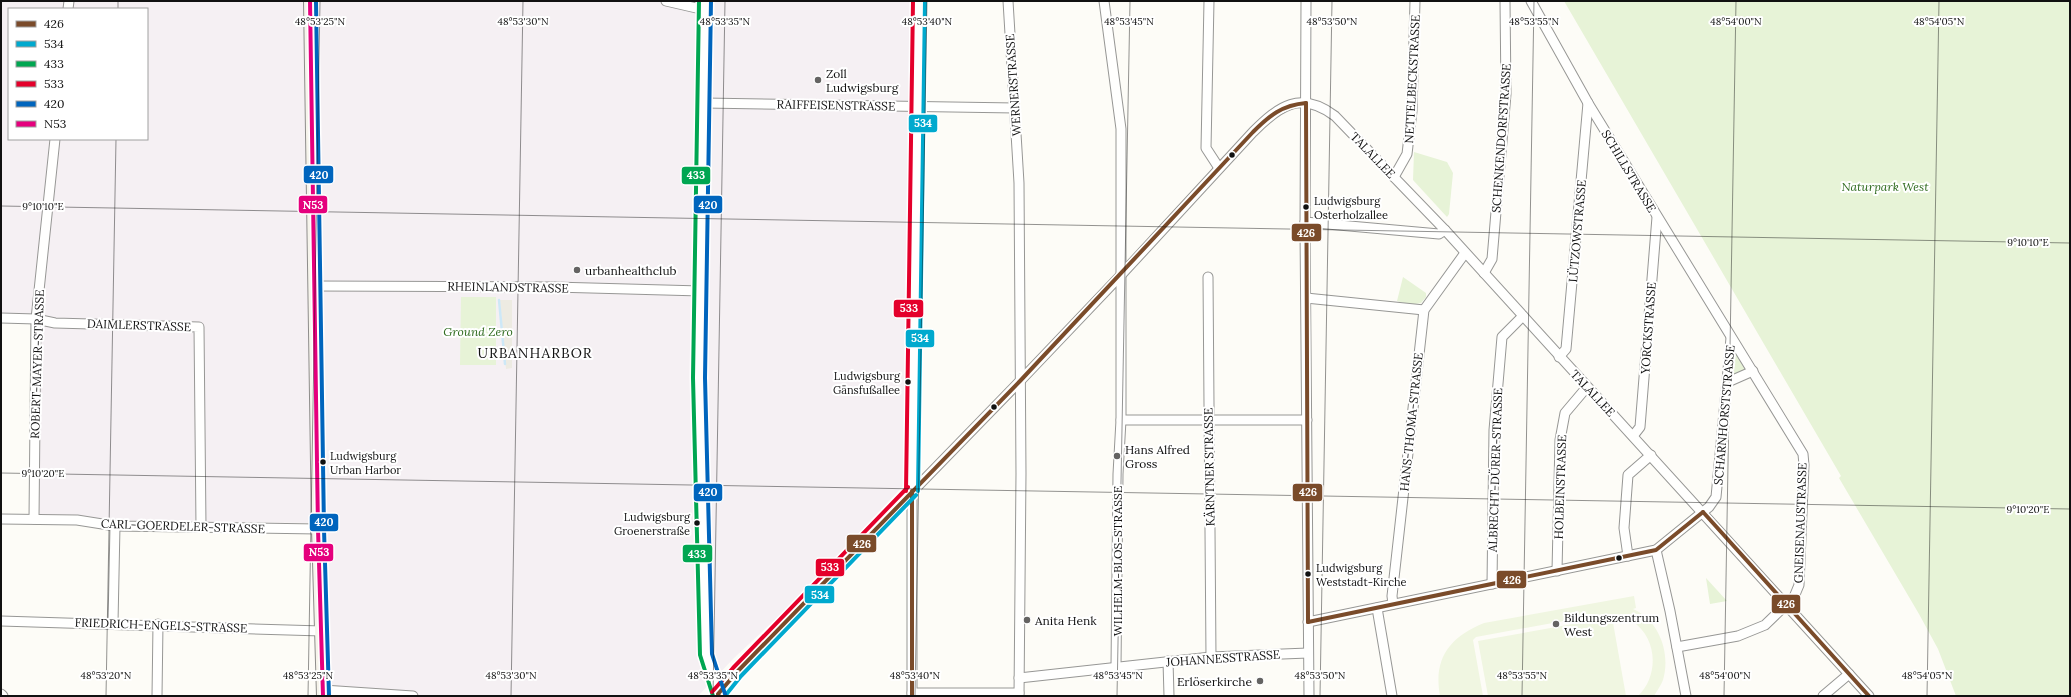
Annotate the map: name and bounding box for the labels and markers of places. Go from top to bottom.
place label: Zoll Ludwigsburg [826,66,899,95]
marker: Zoll Ludwigsburg [813,75,823,85]
unlabelled marker [1227,150,1237,160]
place label: Ludwigsburg Osterholzallee [1314,194,1388,222]
marker: Ludwigsburg Osterholzallee [1301,202,1311,212]
place label: urbanhealthclub [585,263,677,278]
marker: urbanhealthclub [572,265,582,275]
place label: Ludwigsburg Gänsfußallee [833,369,901,397]
marker: Ludwigsburg Gänsfußallee [903,377,913,387]
unlabelled marker [989,402,999,412]
place label: Hans Alfred Gross [1125,442,1190,471]
place label: Ludwigsburg Urban Harbor [330,449,401,477]
marker: Hans Alfred Gross [1112,451,1122,461]
marker: Ludwigsburg Urban Harbor [318,457,328,467]
place label: Ludwigsburg Groenerstraße [614,510,691,538]
marker: Ludwigsburg Groenerstraße [692,518,702,528]
unlabelled marker [1614,553,1624,563]
place label: Ludwigsburg Weststadt-Kirche [1316,561,1407,589]
marker: Ludwigsburg Weststadt-Kirche [1303,569,1313,579]
place label: Bildungszentrum West [1564,610,1660,639]
place label: Anita Henk [1034,613,1097,628]
marker: Anita Henk [1022,615,1032,625]
marker: Bildungszentrum West [1551,619,1561,629]
place label: Erlöserkirche [1177,674,1252,689]
marker: Erlöserkirche [1255,676,1265,686]

